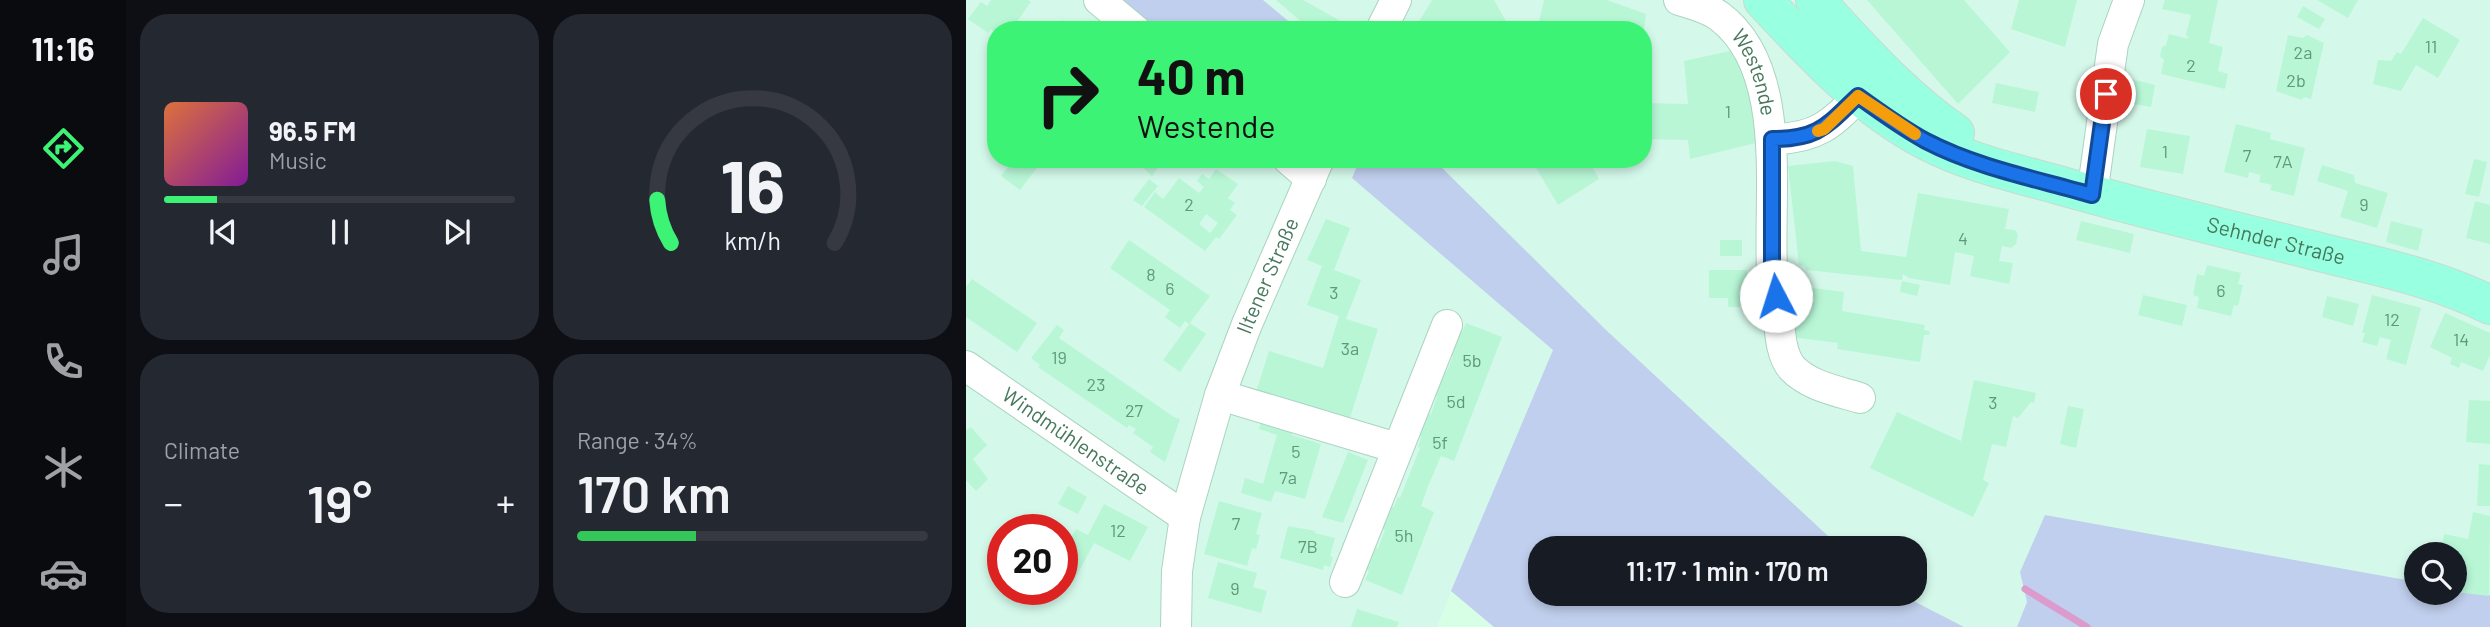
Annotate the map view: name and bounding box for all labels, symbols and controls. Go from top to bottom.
street label: Westende [1727,24,1782,117]
text: 11:16 [31,29,95,67]
house number: 11 [2425,35,2437,57]
house number: 2a [2294,41,2312,63]
text: 40 m [1137,46,1245,105]
icon: right [1022,49,1113,140]
house number: 2 [2186,54,2196,76]
pin [2076,64,2136,124]
house number: 2b [2286,69,2306,91]
icon: arrive [2087,75,2125,113]
house number: 1 [1725,100,1731,122]
text: Westende [1137,106,1275,144]
text: 96.5 FM [269,115,356,146]
icon: directions [39,124,88,173]
text: 16 [720,140,785,228]
house number: 1 [2162,140,2168,162]
house number: 7 [2243,144,2252,166]
text: Music [269,146,327,174]
house number: 7A [2273,150,2293,172]
house number: 2 [1184,193,1194,215]
house number: 9 [2359,193,2369,215]
street label: Sehnder Straße [2205,211,2348,269]
icon: previous [204,213,242,251]
icon: pause [321,213,359,251]
icon: next [438,213,476,251]
street label: Iltener Straße [1230,213,1303,337]
text: km/h [724,225,781,255]
house number: 4 [1958,227,1968,249]
icon: music [39,230,88,279]
position arrow [1739,259,1813,333]
house number: 8 [1146,263,1156,285]
house number: 6 [1165,277,1175,299]
house number: 6 [2216,279,2226,301]
house number: 3 [1329,281,1339,303]
house number: 12 [2384,308,2400,330]
house number: 14 [2453,328,2469,350]
icon: phone [39,337,88,386]
house number: 3a [1341,337,1359,359]
house number: 19 [1051,346,1067,368]
house number: 5b [1462,349,1482,371]
house number: 23 [1087,373,1105,395]
street label: Windmühlenstraße [998,381,1155,500]
house number: 5d [1446,390,1466,412]
house number: 3 [1988,391,1998,413]
house number: 27 [1125,399,1144,421]
text: Range · 34% [577,426,698,454]
house number: 5f [1432,431,1448,453]
text: Climate [164,436,240,464]
house number: 5 [1291,440,1301,462]
icon: climate [39,443,88,492]
text: 170 km [577,461,731,523]
house number: 7a [1279,466,1297,488]
text: 19° [307,471,372,533]
text: − [164,479,183,525]
text: + [496,479,515,525]
house number: 7 [1232,512,1241,534]
speed limit sign: 20 [987,514,1078,605]
house number: 12 [1110,519,1126,541]
house number: 5h [1395,524,1413,546]
house number: 7B [1298,535,1318,557]
map controls [2404,542,2467,605]
button: search [2404,542,2467,605]
icon: car [39,549,88,598]
text: 11:17 · 1 min · 170 m [1626,555,1829,586]
house number: 9 [1230,577,1240,599]

